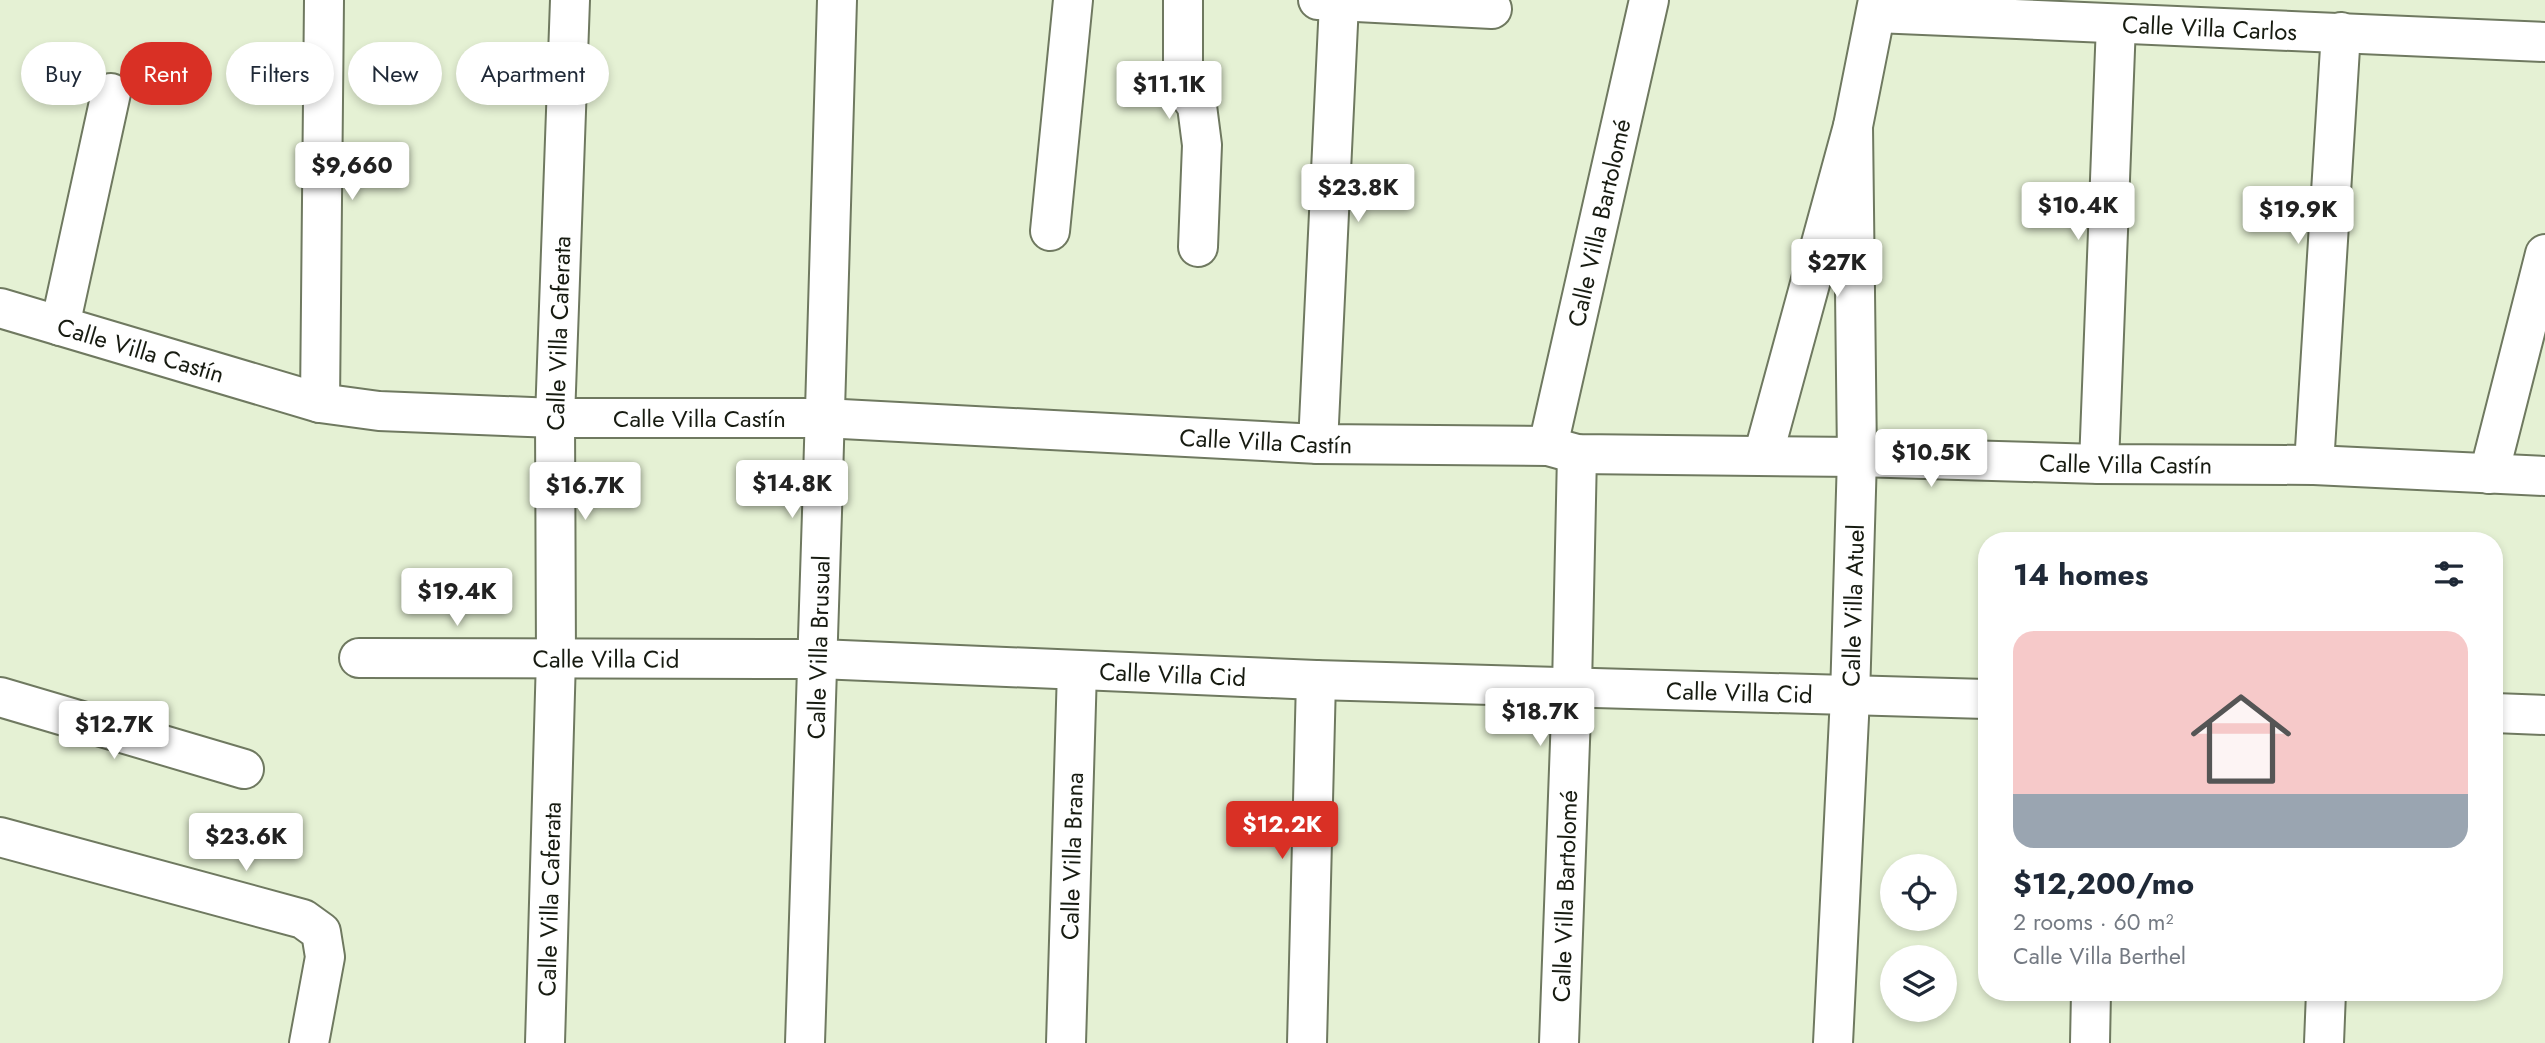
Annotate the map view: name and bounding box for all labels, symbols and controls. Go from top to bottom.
street label: Calle Villa Carlos [2121,6,2298,49]
chip: Buy [21,42,106,105]
chip: Rent [120,42,212,105]
chip: Filters [226,42,334,105]
chip: New [348,42,442,105]
chip: Apartment [456,42,609,105]
pin: $11.1K [1112,61,1226,121]
text: $11.1K [1133,67,1205,101]
street label: Calle Villa Bartolomé [1558,115,1639,330]
pin: $9,660 [295,142,409,202]
text: $9,660 [311,148,393,182]
pin: $23.8K [1301,164,1415,224]
text: $23.8K [1317,170,1399,204]
pin: $10.4K [2021,182,2135,242]
pin: $19.9K [2241,187,2355,246]
text: $10.4K [2038,188,2118,222]
text: $19.9K [2259,192,2337,226]
street label: Calle Villa Caferata [537,235,579,431]
pin: $27K [1796,240,1878,299]
text: $27K [1807,245,1867,279]
street label: Calle Villa Castín [53,308,229,391]
street label: Calle Villa Castín [613,401,786,436]
street label: Calle Villa Castín [1179,419,1352,462]
pin: $10.5K [1874,430,1988,489]
text: $10.5K [1891,435,1971,469]
street label: Calle Villa Castín [2039,445,2212,482]
pin: $14.8K [735,461,849,520]
pin: $16.7K [528,462,642,522]
text: $14.8K [752,466,832,500]
text: $16.7K [546,468,624,502]
street label: Calle Villa Atuel [1833,524,1873,687]
text: 14 homes [2013,553,2148,596]
street label: Calle Villa Brusual [798,555,838,740]
icon: filters [2430,555,2468,593]
pin: $19.4K [400,568,514,628]
text: $19.4K [417,574,497,608]
street label: Calle Villa Cid [532,641,680,676]
street label: Calle Villa Cid [1099,653,1247,695]
street label: Calle Villa Cid [1665,672,1813,712]
icon: home [2178,676,2304,802]
pin: $18.7K [1483,688,1597,748]
text: $18.7K [1501,694,1579,728]
pin: $12.7K [57,702,171,761]
text: $12.7K [75,707,153,741]
street label: Calle Villa Brana [1052,772,1091,941]
street label: Calle Villa Bartolomé [1543,789,1586,1003]
street label: Calle Villa Caferata [529,801,569,997]
pin: $12.2K [1225,802,1339,861]
text: $12.2K [1242,807,1322,841]
pin: $23.6K [189,814,303,873]
text: $23.6K [205,819,287,853]
map controls [1880,854,1957,1022]
button: locate [1880,854,1957,931]
text: $12,200/mo [2013,862,2194,905]
text: 2 rooms · 60 m² [2013,905,2173,939]
text: Calle Villa Berthel [2013,939,2186,973]
button: layers [1880,945,1957,1022]

